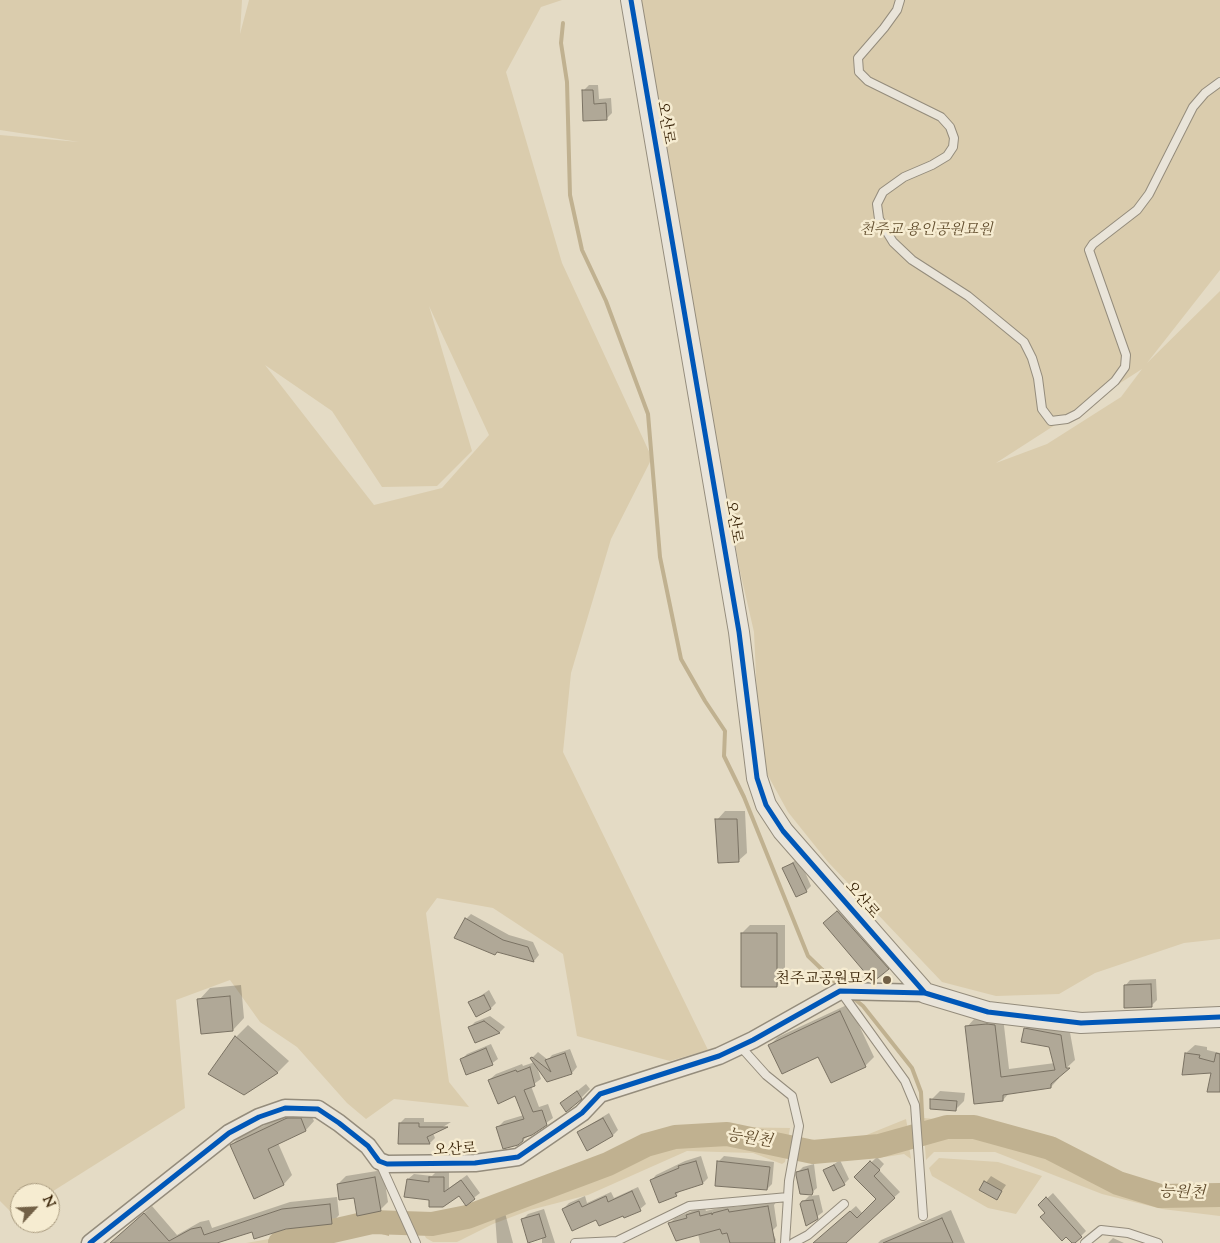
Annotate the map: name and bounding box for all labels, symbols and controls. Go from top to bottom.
street label: 오산로 [651,100,677,146]
park label: 천주교 용인공원묘원 [859,222,993,240]
street label: 오산로 [719,499,745,545]
street label: 오산로 [840,879,882,923]
place label: 천주교공원묘지 [776,971,877,989]
marker: 천주교공원묘지 [881,974,893,986]
water label: 능원천 [725,1127,773,1153]
street label: 오산로 [433,1141,477,1161]
north arrow [10,1183,60,1233]
water label: 능원천 [1158,1184,1206,1204]
text: N [36,1193,59,1211]

